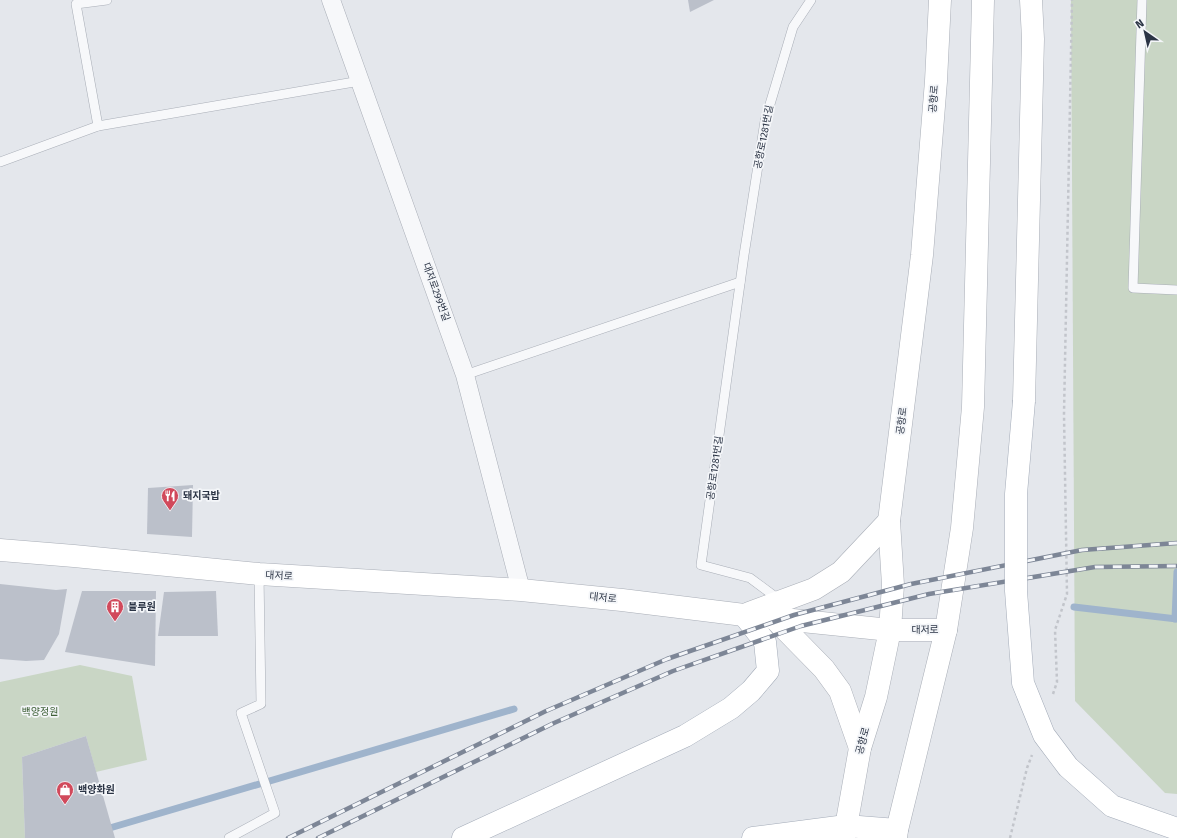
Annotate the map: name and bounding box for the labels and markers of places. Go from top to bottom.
restaurant icon: 돼지국밥 [160,486,180,511]
place label: 돼지국밥 [183,490,221,502]
building icon: 블루원 [105,597,125,622]
place label: 블루원 [128,601,156,613]
shop icon: 백양화원 [55,780,75,805]
place label: 백양화원 [78,784,115,796]

